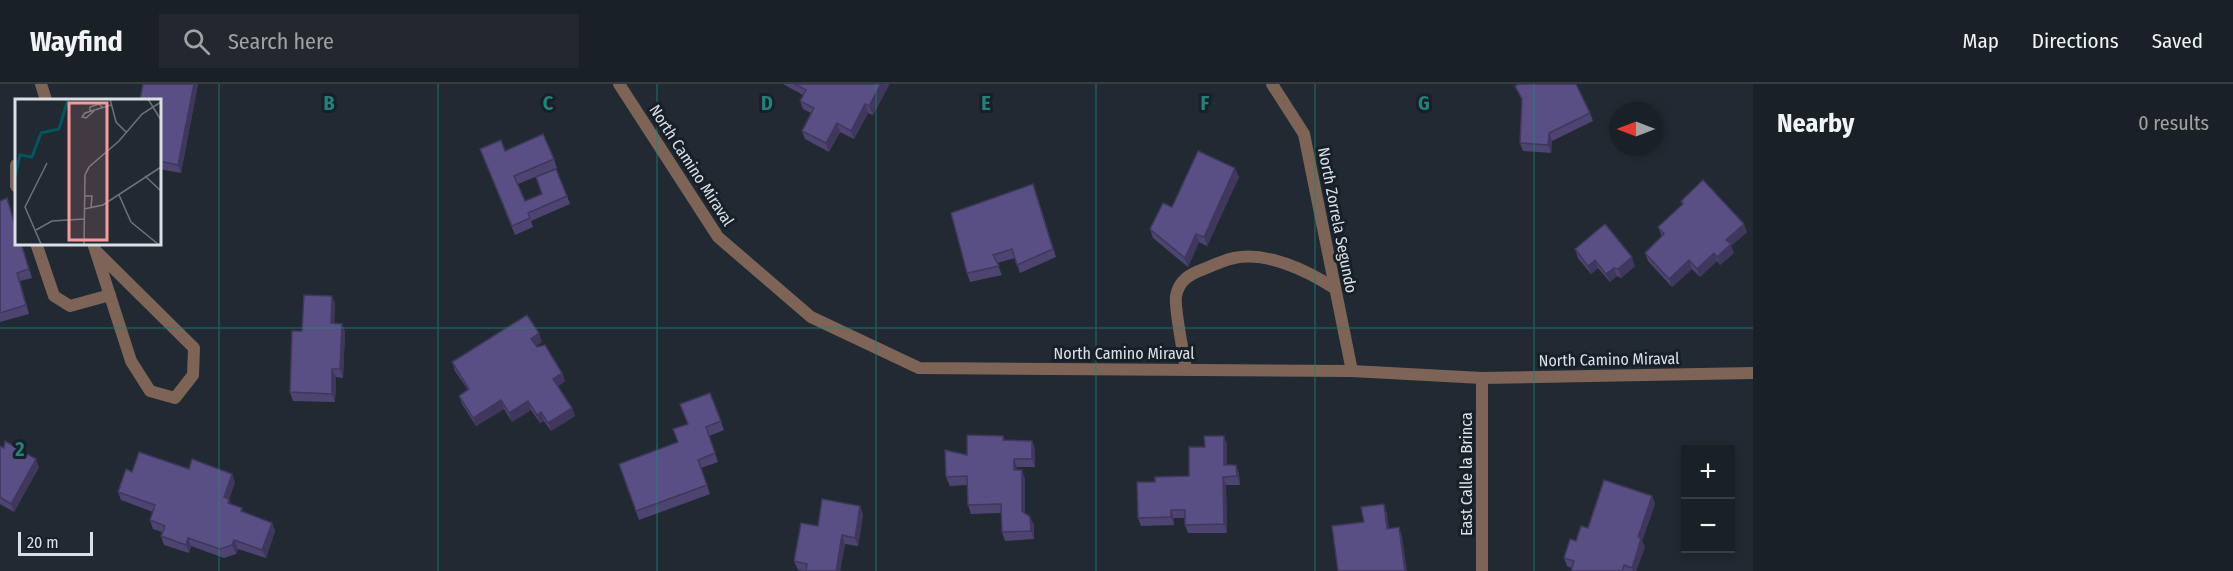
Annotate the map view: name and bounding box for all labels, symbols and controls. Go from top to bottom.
search box [159,14,579,68]
text: Wayfind [30,25,123,58]
icon: search [180,25,213,58]
text: Search here [228,28,334,55]
text: Map [1962,28,1999,54]
text: Directions [2032,28,2119,54]
text: Saved [2152,28,2203,54]
text: B [323,91,335,115]
text: C [543,91,554,115]
text: D [761,91,773,115]
text: E [981,91,991,115]
text: F [1201,91,1210,115]
text: G [1418,91,1430,115]
inset map [15,99,160,244]
street label: North Camino Miraval [645,101,738,229]
north arrow [1609,102,1663,156]
text: Nearby [1777,108,1854,139]
text: 0 results [2138,111,2209,135]
street label: North Zorrela Segundo [1314,146,1361,295]
street label: North Camino Miraval [1054,344,1194,363]
street label: North Camino Miraval [1538,349,1680,370]
street label: East Calle la Brinca [1457,412,1476,536]
text: 2 [14,437,25,461]
map controls [1681,445,1735,553]
button: + [1681,445,1735,499]
button: − [1681,499,1735,553]
scale bar [18,529,93,556]
text: 20 m [27,533,58,552]

